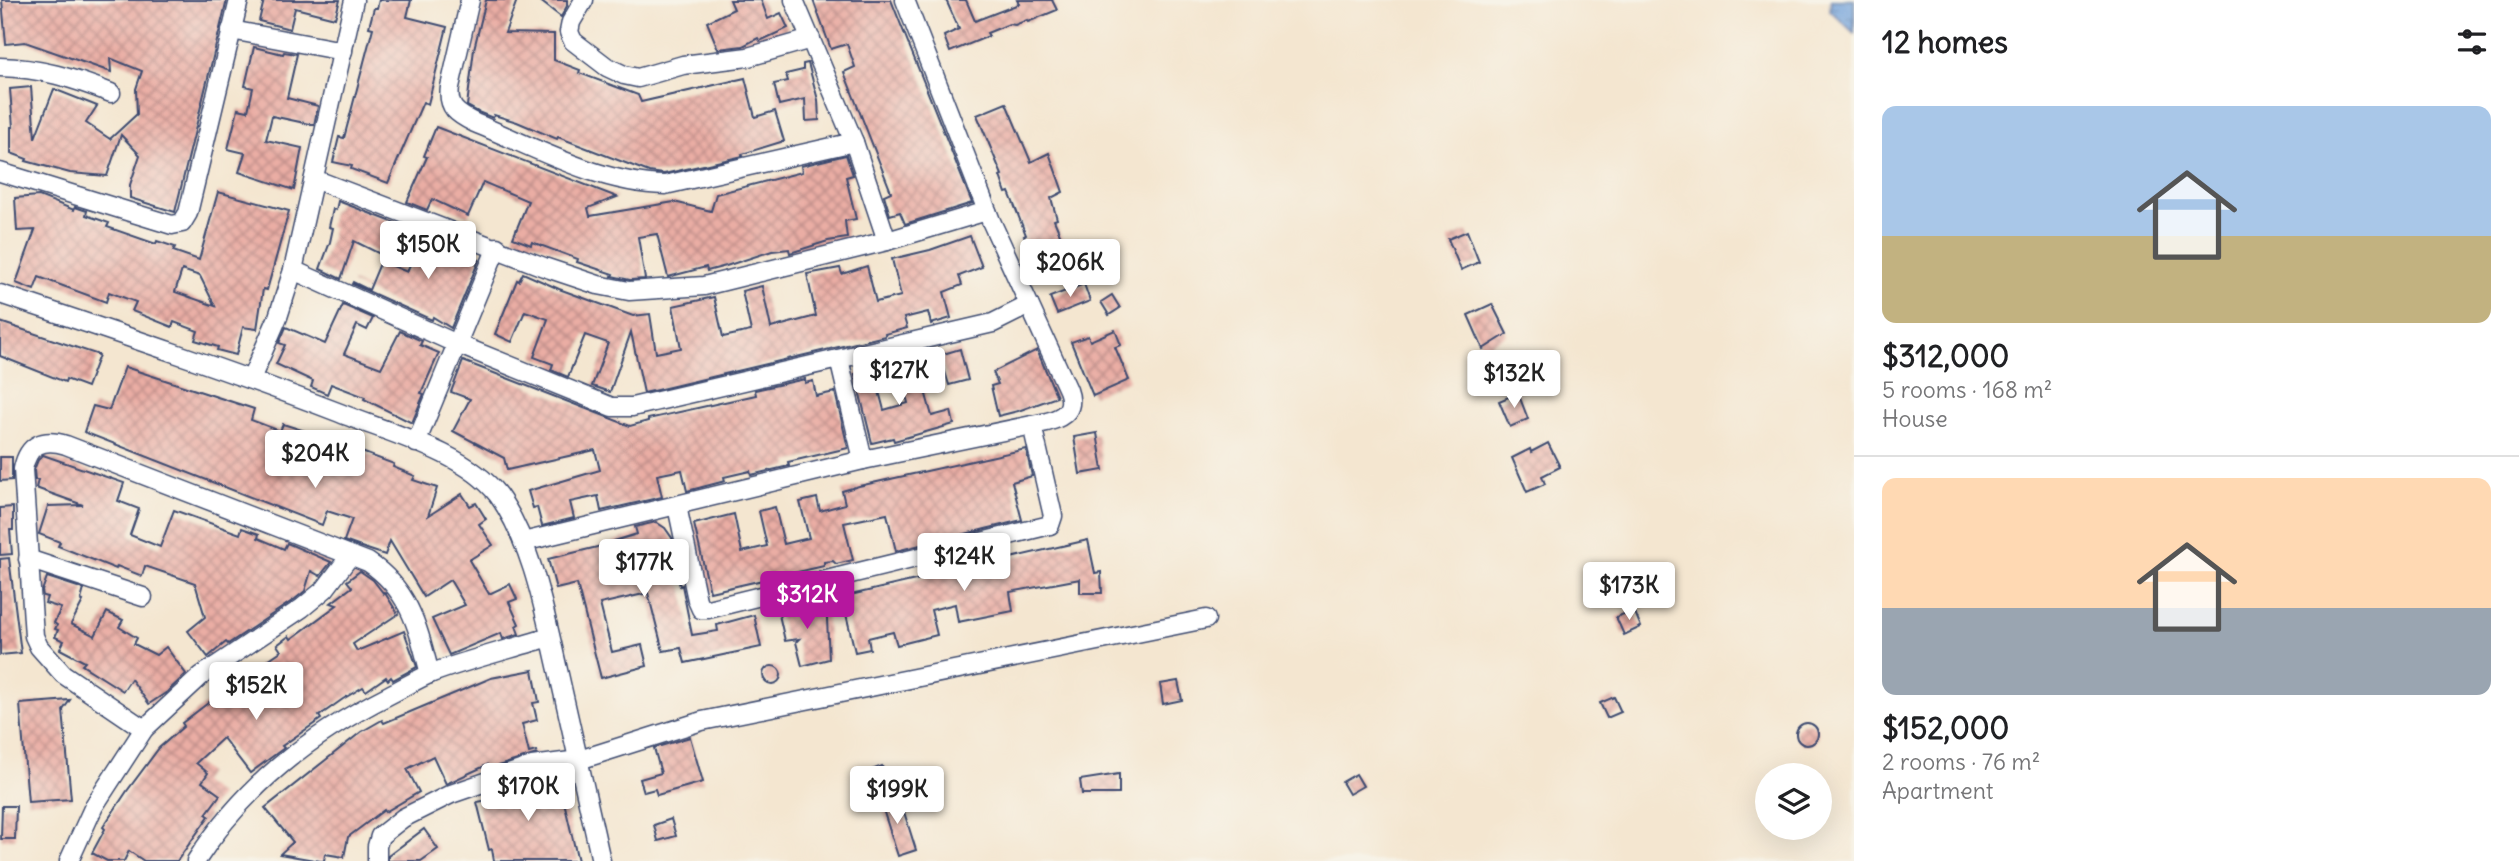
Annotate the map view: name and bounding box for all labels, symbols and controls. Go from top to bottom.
text: 12 homes [1882,23,2008,61]
icon: filters [2453,23,2491,61]
icon: home [2124,152,2250,278]
pin: $150K [379,222,477,281]
text: $150K [396,229,460,258]
pin: $206K [1021,240,1119,299]
text: $206K [1036,247,1104,276]
text: $312,000 [1882,337,2009,375]
pin: $127K [850,348,948,407]
pin: $132K [1465,350,1563,410]
text: $127K [869,355,929,384]
text: $132K [1483,358,1545,387]
text: 5 rooms · 168 m² [1882,375,2052,404]
text: House [1882,404,1948,433]
pin: $204K [266,430,364,490]
text: $204K [281,438,349,467]
icon: home [2124,524,2250,650]
pin: $124K [915,534,1013,593]
pin: $177K [595,540,693,599]
text: $124K [933,541,995,570]
text: $177K [615,547,673,576]
pin: $173K [1580,562,1678,622]
text: $173K [1599,570,1659,599]
pin: $312K [758,572,856,631]
text: $312K [776,579,838,608]
pin: $152K [207,662,305,722]
text: $152K [225,670,287,699]
text: $152,000 [1882,709,2009,747]
text: 2 rooms · 76 m² [1882,747,2040,776]
map controls [1755,763,1832,840]
button: layers [1755,763,1832,840]
pin: $170K [479,764,577,823]
pin: $199K [848,766,946,826]
text: $170K [497,771,559,800]
text: $199K [866,774,928,803]
text: Apartment [1882,776,1994,805]

